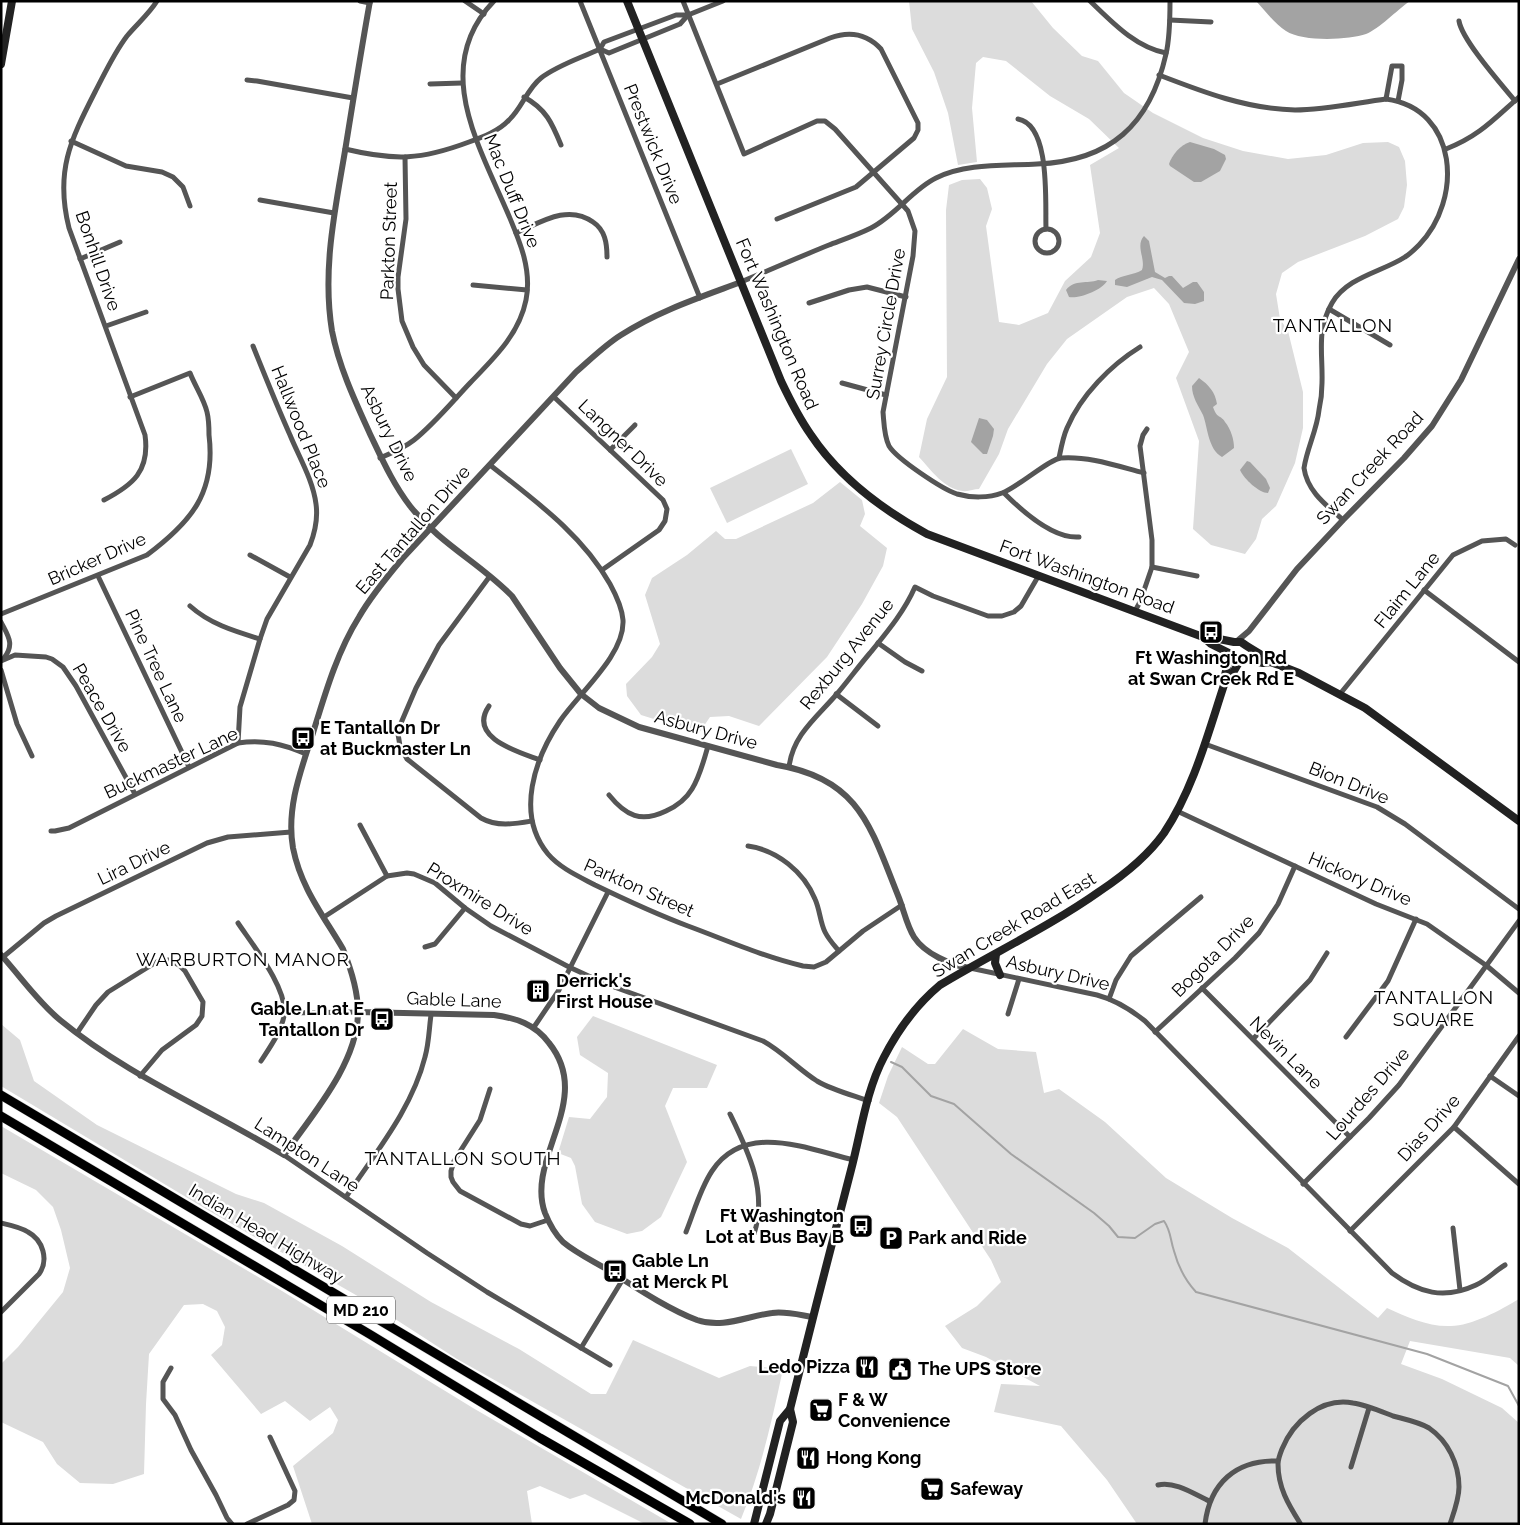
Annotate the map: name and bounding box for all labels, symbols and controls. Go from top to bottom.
street label: Prestwick Drive [620,81,687,208]
street label: Mac Duff Drive [480,131,545,251]
street label: Parkton Street [376,181,401,300]
street label: Bonhill Drive [72,208,126,314]
street label: Fort Washington Road [732,235,823,413]
street label: Surrey Circle Drive [862,246,909,401]
district label: TANTALLON [1273,314,1393,336]
street label: Hallwood Place [267,362,336,492]
street label: Asbury Drive [357,381,422,485]
street label: Langner Drive [574,395,673,491]
street label: Swan Creek Road [1312,407,1427,528]
street label: East Tantallon Drive [351,461,474,598]
street label: Bricker Drive [44,527,150,590]
street label: Fort Washington Road [997,535,1177,618]
street label: Flaim Lane [1370,547,1444,632]
street label: Rexburg Avenue [795,594,898,714]
street label: Pine Tree Lane [121,606,192,726]
bus stop icon: Ft Washington Rd at Swan Creek Rd E [1198,619,1224,645]
place label: Ft Washington Rd at Swan Creek Rd E [1128,647,1294,689]
street label: Peace Drive [69,660,137,756]
street label: Asbury Drive [652,706,760,753]
place label: E Tantallon Dr at Buckmaster Ln [320,717,471,759]
street label: Buckmaster Lane [100,722,242,803]
bus stop icon: E Tantallon Dr at Buckmaster Ln [290,725,316,751]
street label: Bion Drive [1306,757,1393,808]
street label: Lira Drive [94,836,174,889]
street label: Hickory Drive [1305,847,1415,910]
street label: Parkton Street [581,854,698,921]
street label: Proxmire Drive [423,858,538,940]
street label: Swan Creek Road East [928,867,1099,982]
street label: Bogota Drive [1167,910,1258,1001]
district label: WARBURTON MANOR [136,948,350,970]
street label: Asbury Drive [1004,950,1112,995]
place label: Derrick's First House [556,970,653,1012]
building icon: Derrick's First House [525,978,551,1004]
district label: TANTALLON SQUARE [1374,986,1494,1030]
street label: Gable Lane [406,987,502,1012]
place label: Gable Ln at E Tantallon Dr [250,998,364,1040]
bus stop icon: Gable Ln at E Tantallon Dr [369,1006,395,1032]
street label: Nevin Lane [1246,1012,1327,1094]
street label: Lourdes Drive [1322,1043,1414,1144]
street label: Dias Drive [1393,1090,1464,1165]
street label: Lampton Lane [251,1113,364,1197]
district label: TANTALLON SOUTH [364,1147,562,1169]
street label: Indian Head Highway [185,1179,348,1288]
place label: Ft Washington Lot at Bus Bay B [705,1205,844,1247]
bus stop icon: Ft Washington Lot at Bus Bay B [848,1213,874,1239]
parking icon: Park and Ride [878,1225,904,1251]
place label: Park and Ride [908,1227,1027,1248]
place label: Gable Ln at Merck Pl [632,1250,728,1292]
bus stop icon: Gable Ln at Merck Pl [602,1258,628,1284]
road number: MD 210 [327,1296,395,1324]
restaurant icon: Ledo Pizza [854,1354,880,1380]
place label: Ledo Pizza [758,1356,850,1377]
public building icon: The UPS Store [887,1356,913,1382]
place label: The UPS Store [918,1358,1042,1379]
place label: F & W Convenience [838,1389,950,1431]
supermarket icon: F & W Convenience [808,1397,834,1423]
restaurant icon: Hong Kong [795,1445,821,1471]
place label: Hong Kong [826,1447,921,1468]
supermarket icon: Safeway [919,1476,945,1502]
place label: Safeway [950,1478,1023,1499]
restaurant icon: McDonald's [791,1485,817,1511]
place label: McDonald's [685,1487,786,1508]

